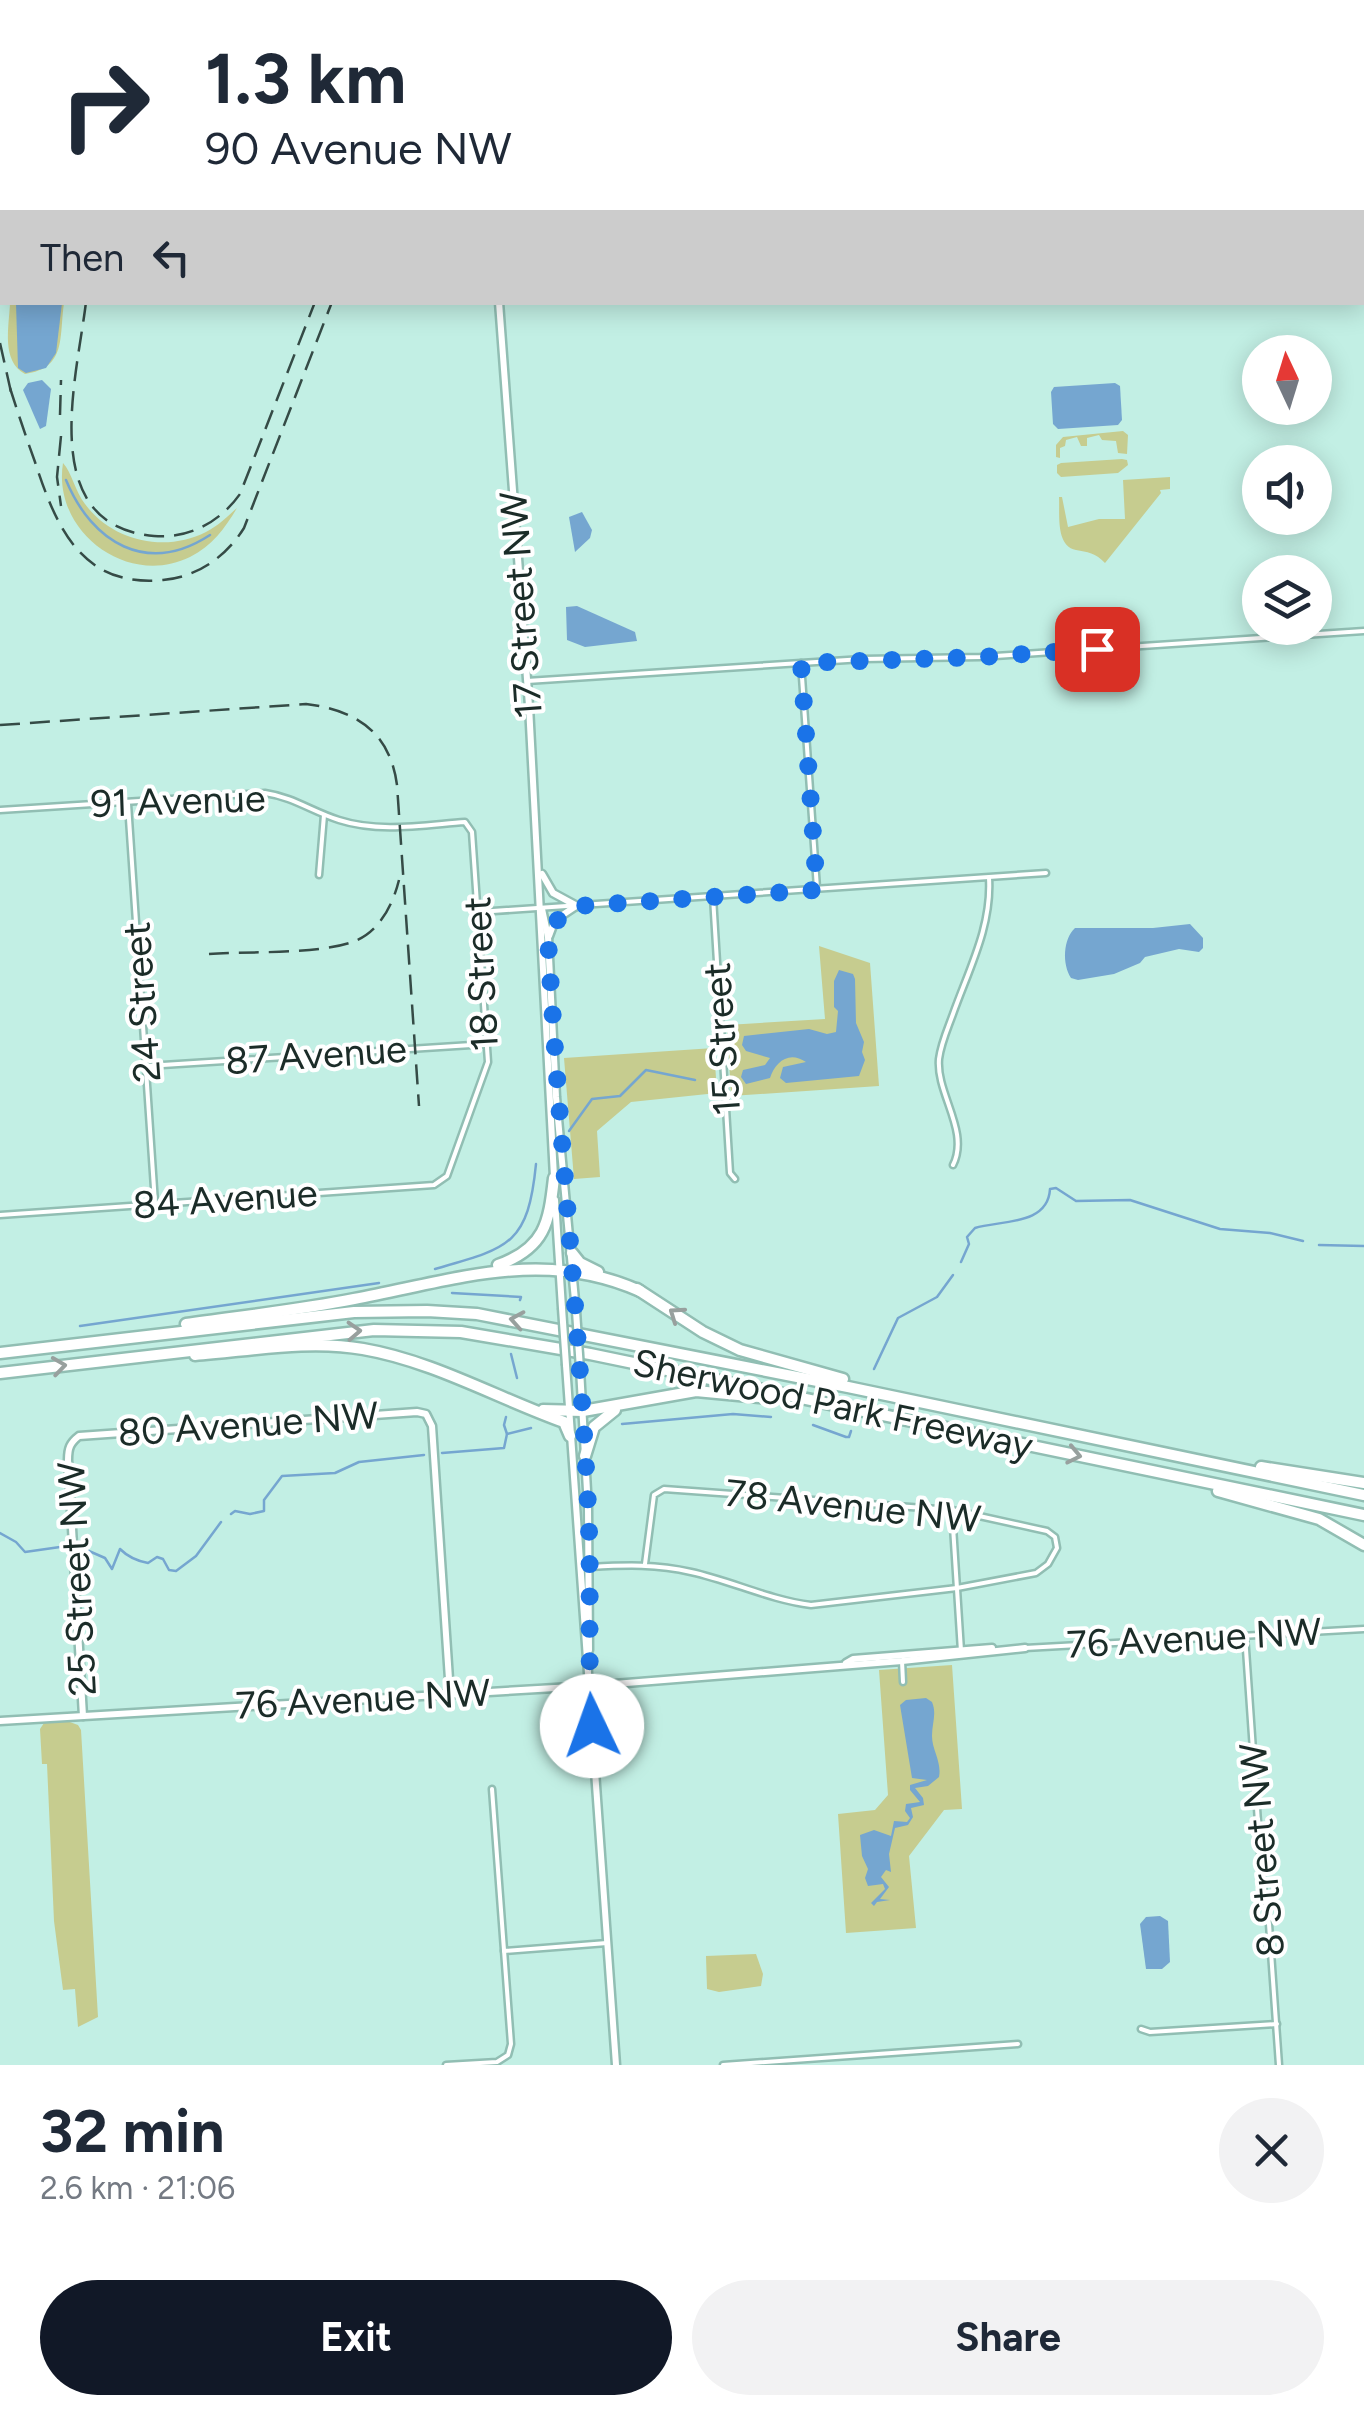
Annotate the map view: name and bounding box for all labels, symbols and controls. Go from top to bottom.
text: 1.3 km [205,36,406,121]
icon: right [40,40,170,170]
text: 90 Avenue NW [205,121,512,175]
icon: left [144,230,199,285]
text: Then [40,235,124,281]
north arrow [1242,335,1332,425]
map controls [1242,335,1332,645]
button: sound [1242,445,1332,535]
street label: 17 Street NW [490,490,552,720]
button: layers [1242,555,1332,645]
pin [1055,607,1140,692]
icon: arrive [1070,622,1125,677]
street label: 91 Avenue [90,775,266,827]
street label: 18 Street [454,895,508,1053]
street label: 24 Street [113,920,171,1084]
street label: 15 Street [694,961,750,1117]
street label: 87 Avenue [224,1026,408,1084]
street label: 84 Avenue [131,1170,319,1228]
one-way arrow [669,1308,688,1326]
one-way arrow [509,1310,526,1331]
one-way arrow [346,1321,362,1342]
street label: Sherwood Park Freeway [629,1339,1037,1469]
one-way arrow [51,1356,67,1377]
street label: 80 Avenue NW [116,1392,380,1456]
one-way arrow [1065,1443,1082,1464]
street label: 25 Street NW [48,1460,106,1697]
street label: 78 Avenue NW [723,1470,984,1542]
street label: 76 Avenue NW [1065,1608,1323,1668]
street label: 76 Avenue NW [234,1669,492,1729]
position arrow [540,1674,644,1778]
street label: 8 Street NW [1230,1741,1294,1959]
text: 32 min [40,2095,225,2167]
button: close [1219,2098,1324,2203]
text: 2.6 km · 21:06 [40,2169,235,2207]
button: Exit [40,2280,672,2395]
button: Share [692,2280,1324,2395]

